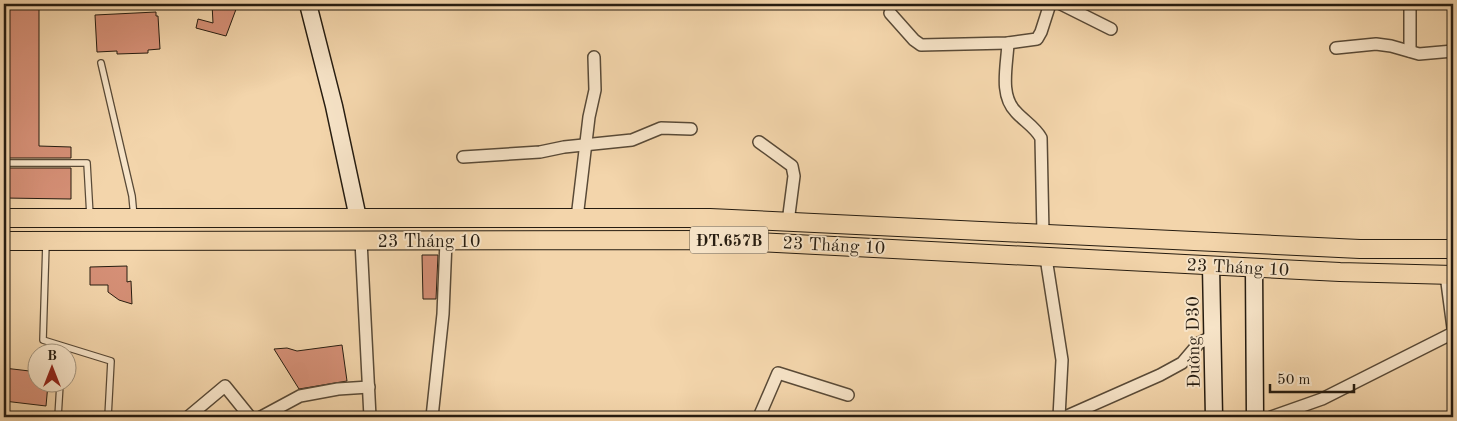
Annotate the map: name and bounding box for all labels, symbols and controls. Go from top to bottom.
road number: ĐT.657B [690,226,768,254]
street label: 23 Tháng 10 [378,233,480,251]
street label: 23 Tháng 10 [782,234,886,258]
street label: 23 Tháng 10 [1186,256,1290,280]
street label: Đường D30 [1184,296,1204,388]
north arrow [28,344,78,394]
text: B [47,349,57,363]
scale bar [1270,361,1353,393]
text: 50 m [1277,373,1311,388]

